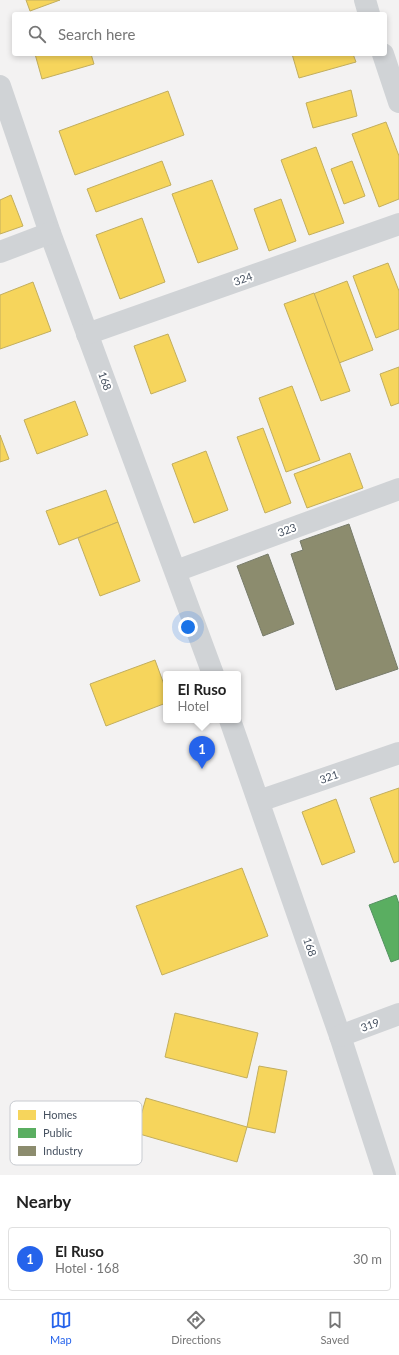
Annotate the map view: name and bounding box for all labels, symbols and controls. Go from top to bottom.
search box [12,12,387,56]
icon: search [26,23,48,45]
text: Search here [58,25,135,43]
street label: 324 [232,269,255,288]
street label: 168 [96,370,115,392]
street label: 323 [276,520,298,539]
your location [178,617,198,637]
popup [163,671,241,723]
text: El Ruso [178,680,226,698]
text: Hotel [178,698,209,714]
pin: 1 [189,736,215,769]
street label: 321 [318,767,340,786]
street label: 168 [301,936,320,958]
street label: 319 [359,1015,381,1034]
legend [10,1101,142,1165]
text: Homes [43,1108,77,1121]
text: Public [43,1126,72,1139]
text: Industry [43,1144,83,1157]
text: Nearby [16,1191,71,1212]
text: El Ruso [55,1242,104,1260]
text: 1 [26,1251,34,1267]
text: 30 m [353,1251,382,1267]
text: Hotel · 168 [55,1260,119,1276]
tab: Map [50,1309,72,1346]
tab: Directions [171,1309,221,1346]
tab: Saved [320,1309,349,1346]

